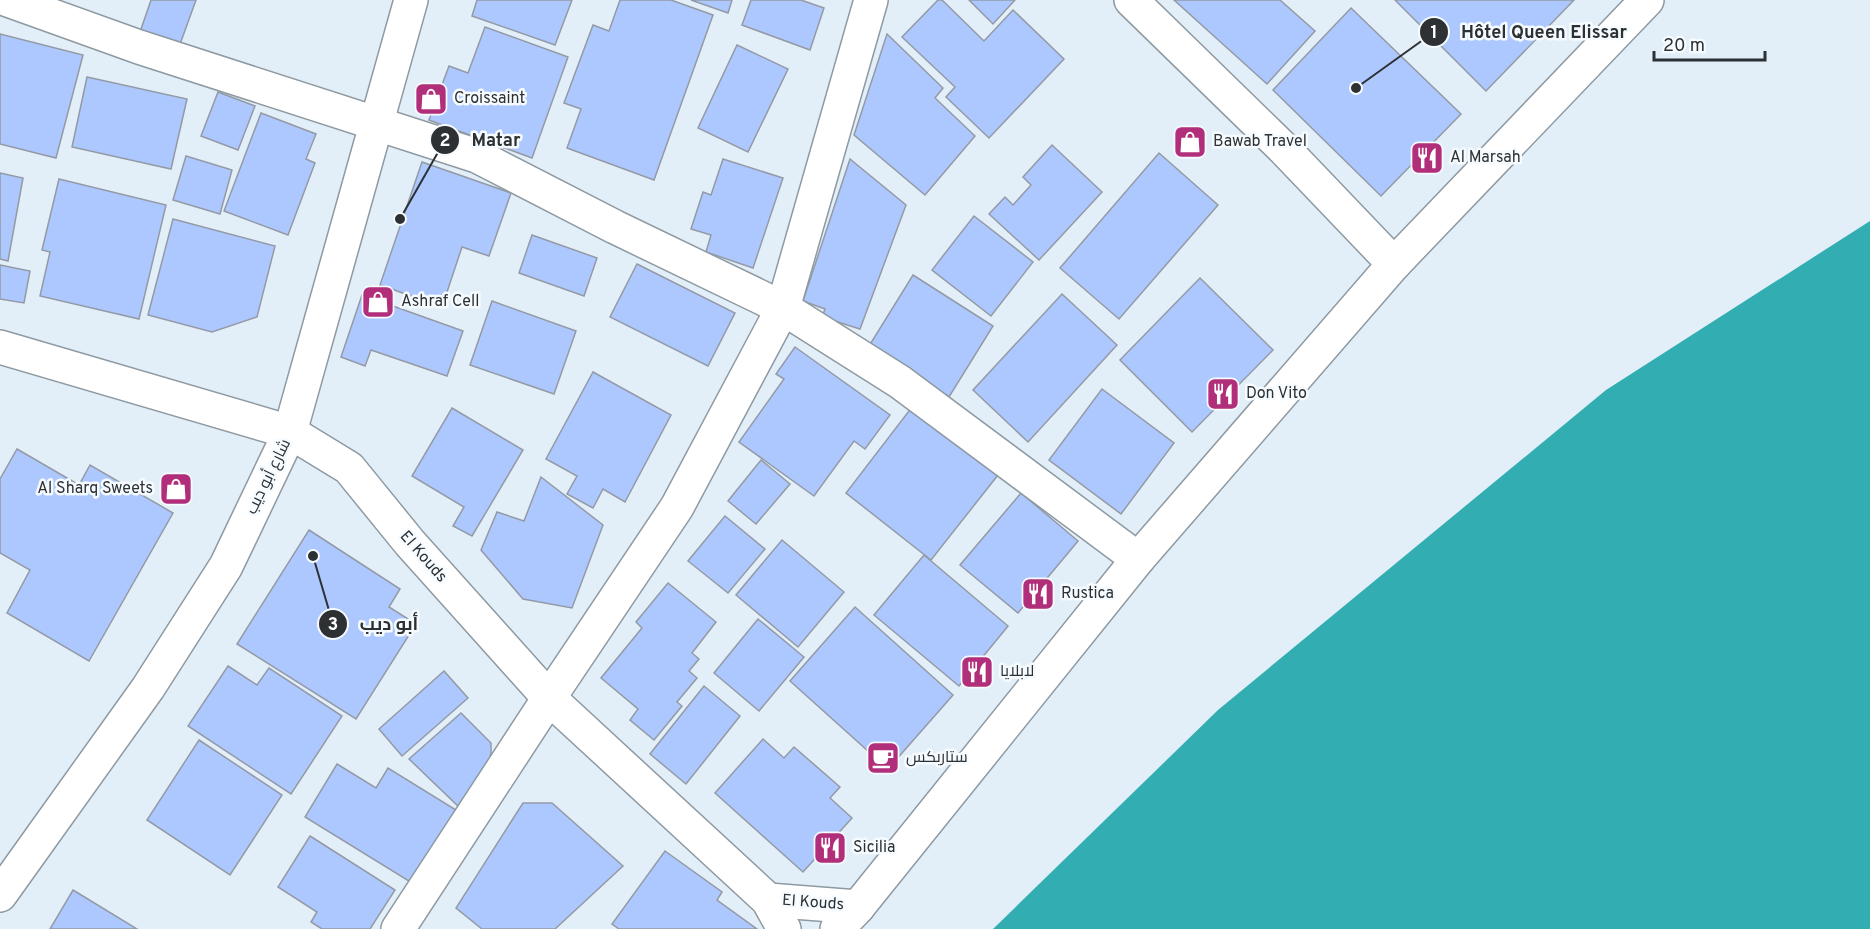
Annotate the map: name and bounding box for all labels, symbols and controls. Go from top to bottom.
callout: Hôtel Queen Elissar [1419,14,1639,50]
text: 1 [1430,22,1438,45]
text: Hôtel Queen Elissar [1461,22,1627,45]
scale bar [1654,24,1765,62]
text: 20 m [1663,35,1705,58]
shop icon: Croissaint [413,81,449,117]
place label: Croissaint [454,89,525,109]
callout: Matar [430,122,533,158]
shop icon: Bawab Travel [1172,124,1208,160]
text: 2 [439,130,451,153]
text: Matar [472,130,521,153]
place label: Bawab Travel [1213,132,1307,152]
restaurant icon: Al Marsah [1409,140,1445,176]
place label: Al Marsah [1450,148,1521,168]
shop icon: Ashraf Cell [360,284,396,320]
place label: Ashraf Cell [401,292,479,312]
restaurant icon: Don Vito [1205,376,1241,412]
place label: Don Vito [1246,384,1307,404]
street label: شارع أبو ديب [241,436,296,518]
shop icon: Al Sharq Sweets [158,471,194,507]
place label: Al Sharq Sweets [37,479,153,499]
street label: El Kouds [395,527,451,587]
restaurant icon: Rustica [1020,576,1056,612]
place label: Rustica [1061,584,1114,604]
callout: أبو ديب [318,606,430,642]
text: أبو ديب [360,611,418,637]
text: 3 [328,614,338,637]
restaurant icon: لابلايا [959,654,995,690]
place label: لابلايا [1000,662,1034,682]
cafe icon: ستاربكس [865,740,901,776]
place label: ستاربكس [906,748,968,768]
restaurant icon: Sicilia [812,830,848,866]
place label: Sicilia [853,838,895,858]
street label: El Kouds [781,891,845,915]

